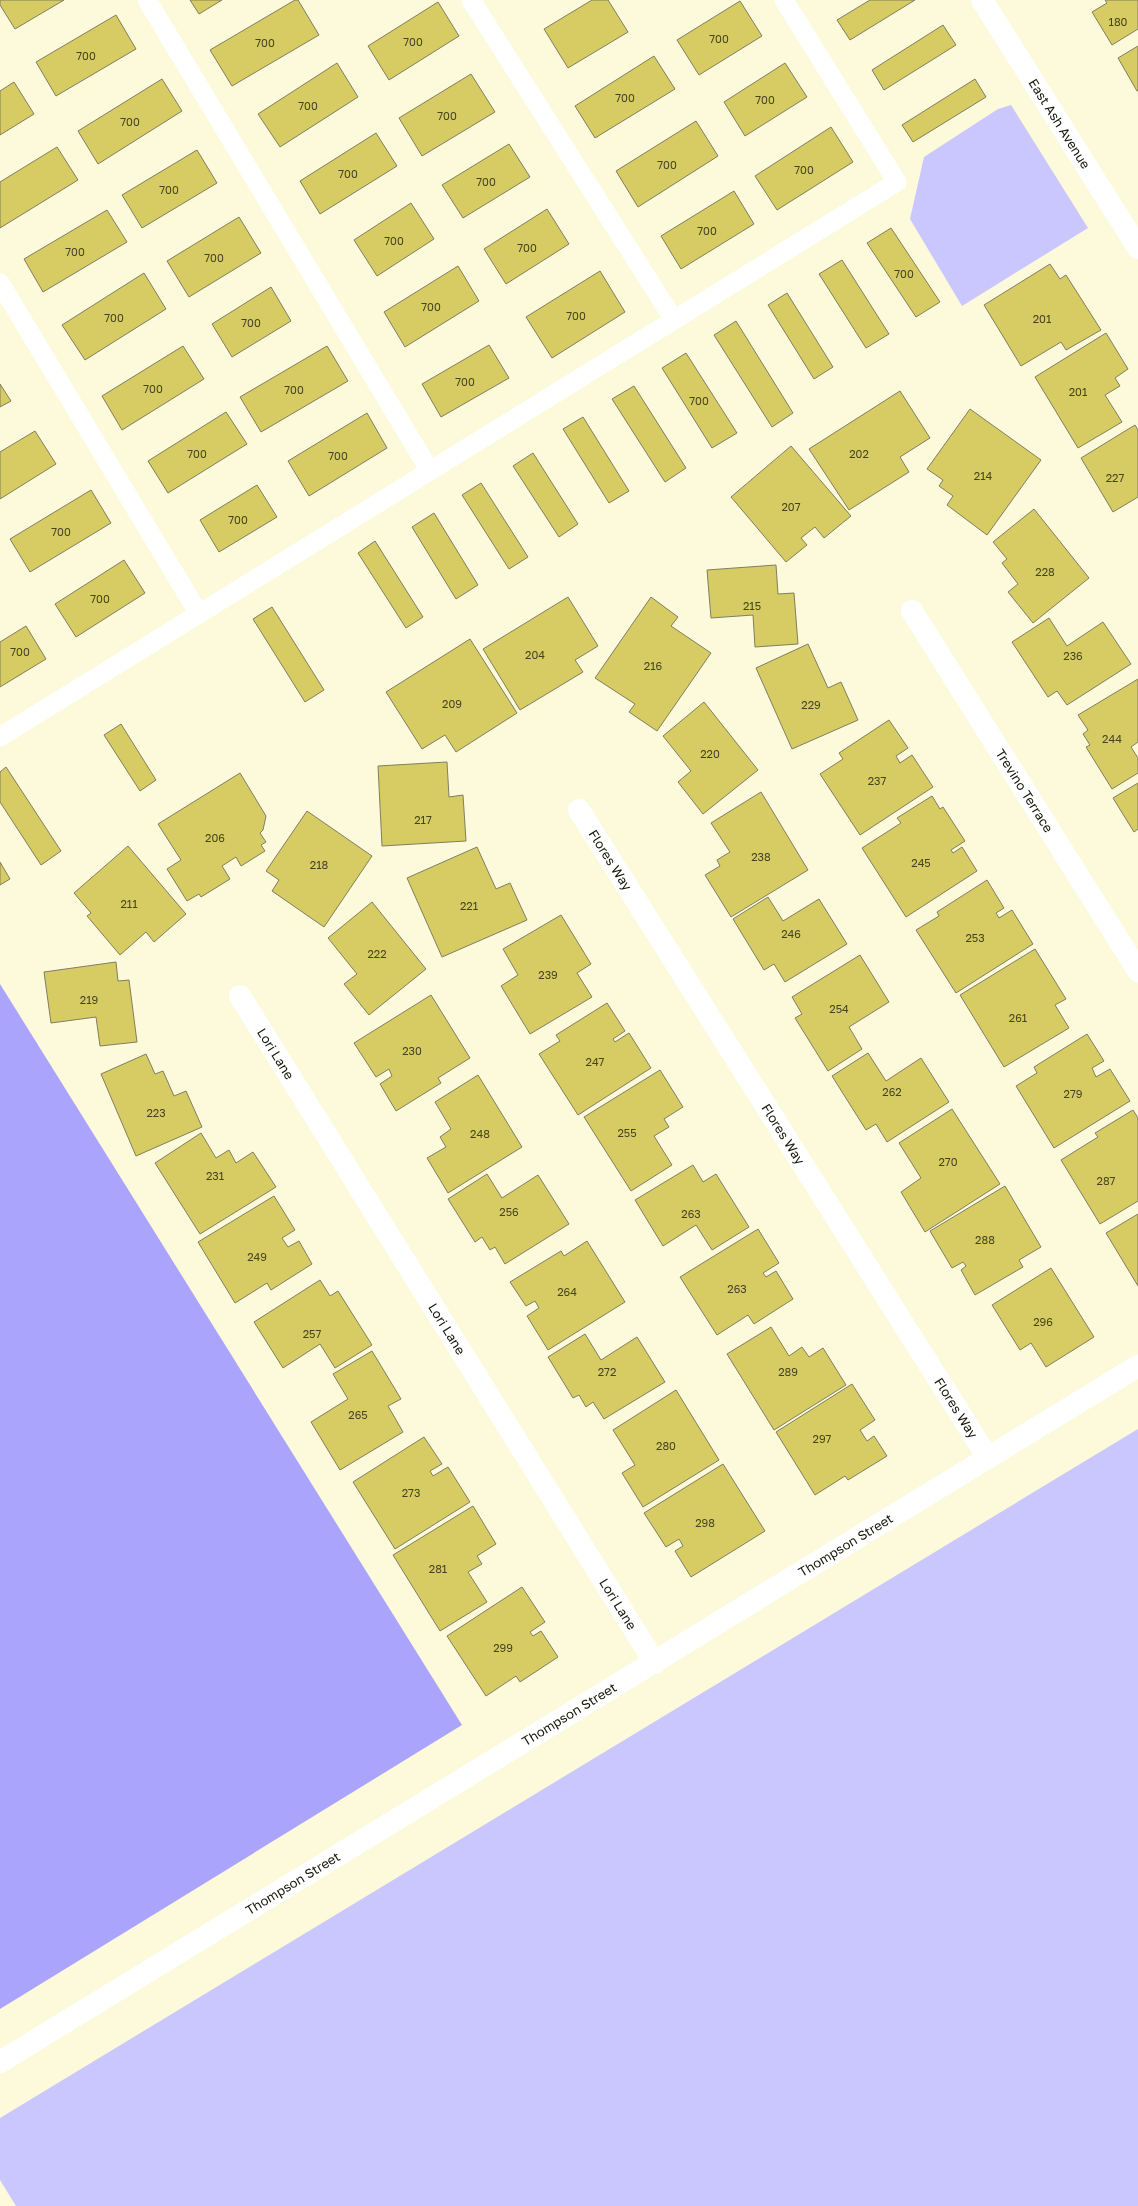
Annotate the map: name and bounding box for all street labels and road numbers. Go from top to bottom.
street label: East Ash Avenue [1025,76,1094,172]
street label: Trevino Terrace [993,746,1057,835]
street label: Flores Way [585,827,636,894]
street label: Lori Lane [254,1025,298,1082]
street label: Flores Way [758,1101,809,1168]
street label: Lori Lane [425,1300,469,1357]
street label: Flores Way [931,1375,982,1442]
street label: Thompson Street [795,1510,896,1580]
street label: Lori Lane [596,1575,640,1633]
street label: Thompson Street [519,1679,619,1749]
street label: Thompson Street [242,1848,343,1918]

